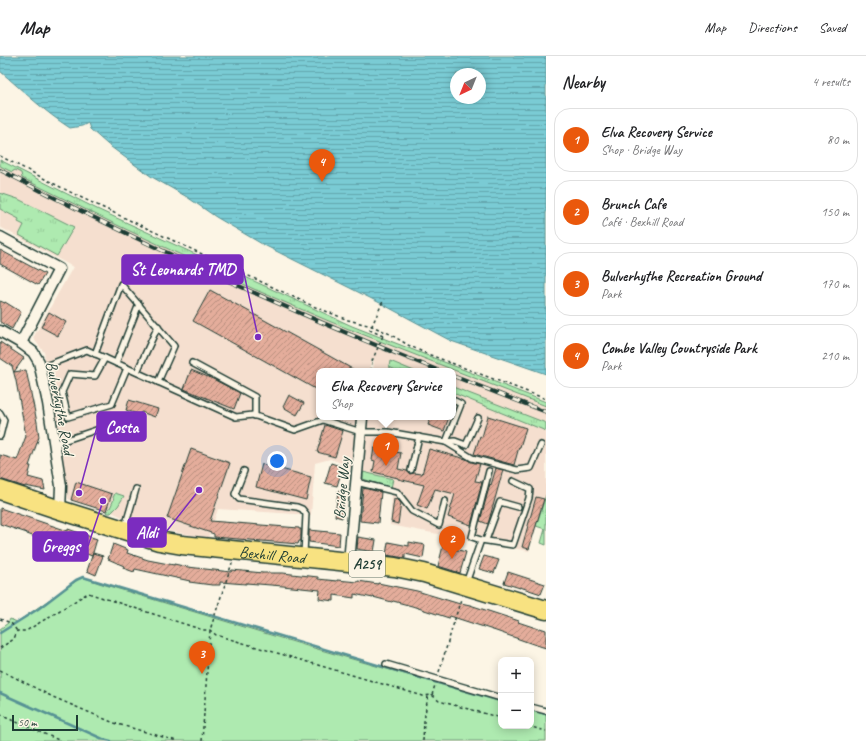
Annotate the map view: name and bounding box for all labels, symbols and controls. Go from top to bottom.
text: Map [20,16,50,40]
text: Map [705,19,726,36]
text: Directions [748,19,797,36]
text: Saved [819,19,846,36]
north arrow [450,68,486,104]
text: Nearby [562,72,605,93]
text: 4 results [812,74,850,90]
text: Elva Recovery Service [601,123,712,142]
text: 1 [573,132,579,148]
text: 80 m [827,132,849,148]
text: Shop · Bridge Way [601,142,682,158]
pin: 4 [309,149,335,182]
text: Brunch Cafe [601,195,666,214]
text: 2 [573,204,579,220]
text: 150 m [821,204,849,220]
text: Café · Bexhill Road [601,214,683,230]
callout: St Leonards TMD [122,255,243,284]
text: St Leonards TMD [131,259,238,280]
text: Bulverhythe Recreation Ground [601,267,761,286]
text: 3 [573,276,579,292]
text: 170 m [821,276,849,292]
text: Park [601,286,622,302]
text: Combe Valley Countryside Park [601,339,757,358]
text: 4 [573,348,579,364]
text: 210 m [821,348,849,364]
text: Park [601,358,622,374]
street label: Bulverhythe Road [41,360,79,459]
popup [316,368,456,420]
text: Elva Recovery Service [331,377,441,396]
text: Shop [331,396,353,412]
callout: Costa [97,412,146,441]
text: Costa [106,417,140,438]
pin: 1 [373,433,399,466]
your location [267,451,287,471]
street label: Bridge Way [329,455,355,520]
callout: Aldi [128,518,166,547]
text: Aldi [136,522,161,543]
pin: 2 [439,526,465,559]
callout: Greggs [33,532,88,561]
text: Greggs [42,536,82,557]
street label: Bexhill Road [238,542,309,569]
road number: A259 [349,551,385,577]
pin: 3 [189,641,215,674]
map controls [498,657,534,729]
button: + [498,657,534,693]
button: − [498,693,534,729]
scale bar [12,713,78,732]
text: 50 m [18,715,37,729]

